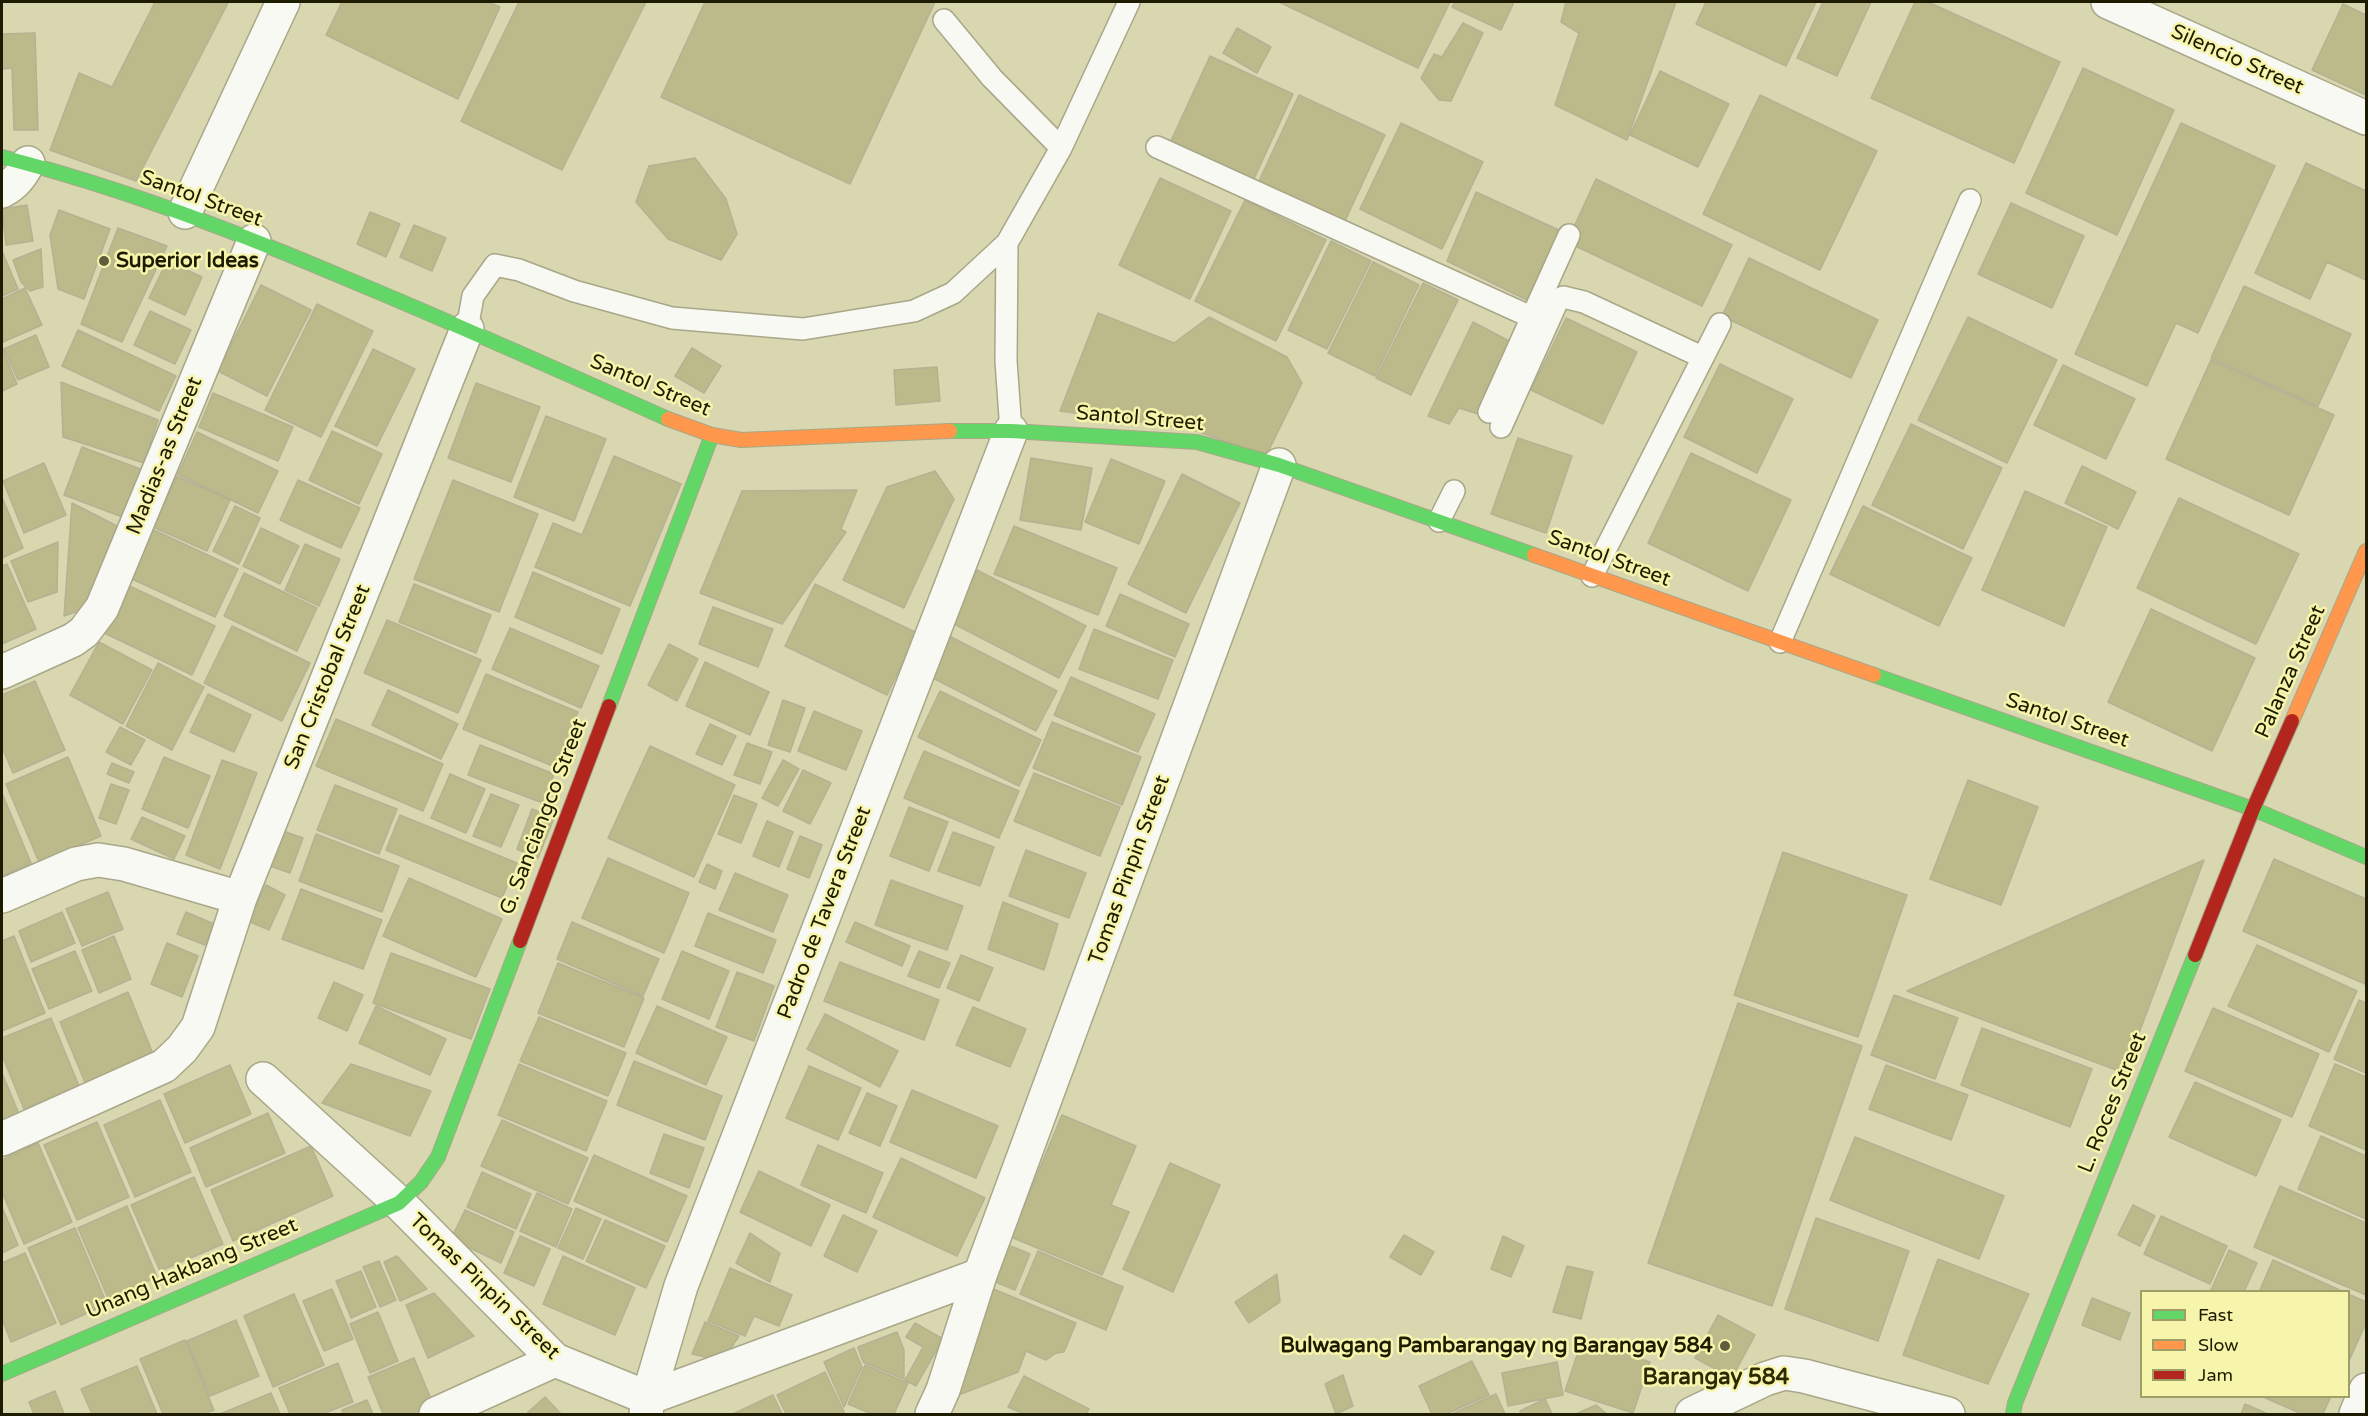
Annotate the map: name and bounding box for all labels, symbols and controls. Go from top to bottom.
street label: Silencio Street [2167,19,2307,101]
street label: Santol Street [136,165,266,233]
place label: Superior Ideas [116,248,259,274]
marker: Superior Ideas [97,254,111,268]
street label: Santol Street [586,349,714,423]
street label: Madias-as Street [122,373,208,539]
street label: Santol Street [1075,401,1205,437]
street label: Santol Street [1544,525,1674,593]
street label: San Cristobal Street [279,581,377,773]
street label: Palanza Street [2250,602,2332,742]
street label: Santol Street [2002,688,2132,754]
street label: G. Sanciangco Street [495,715,593,919]
street label: Tomas Pinpin Street [1084,772,1176,968]
street label: Padro de Tavera Street [773,803,877,1023]
street label: L. Roces Street [2073,1029,2153,1177]
street label: Tomas Pinpin Street [403,1209,565,1365]
street label: Unang Hakbang Street [82,1213,302,1325]
legend [2140,1290,2350,1398]
text: Fast [2198,1304,2233,1326]
place label: Bulwagang Pambarangay ng Barangay 584 [1280,1333,1713,1359]
text: Slow [2198,1334,2239,1356]
marker: Bulwagang Pambarangay ng Barangay 584 [1718,1339,1732,1353]
text: Jam [2198,1364,2233,1386]
district label: Barangay 584 [1643,1365,1789,1391]

